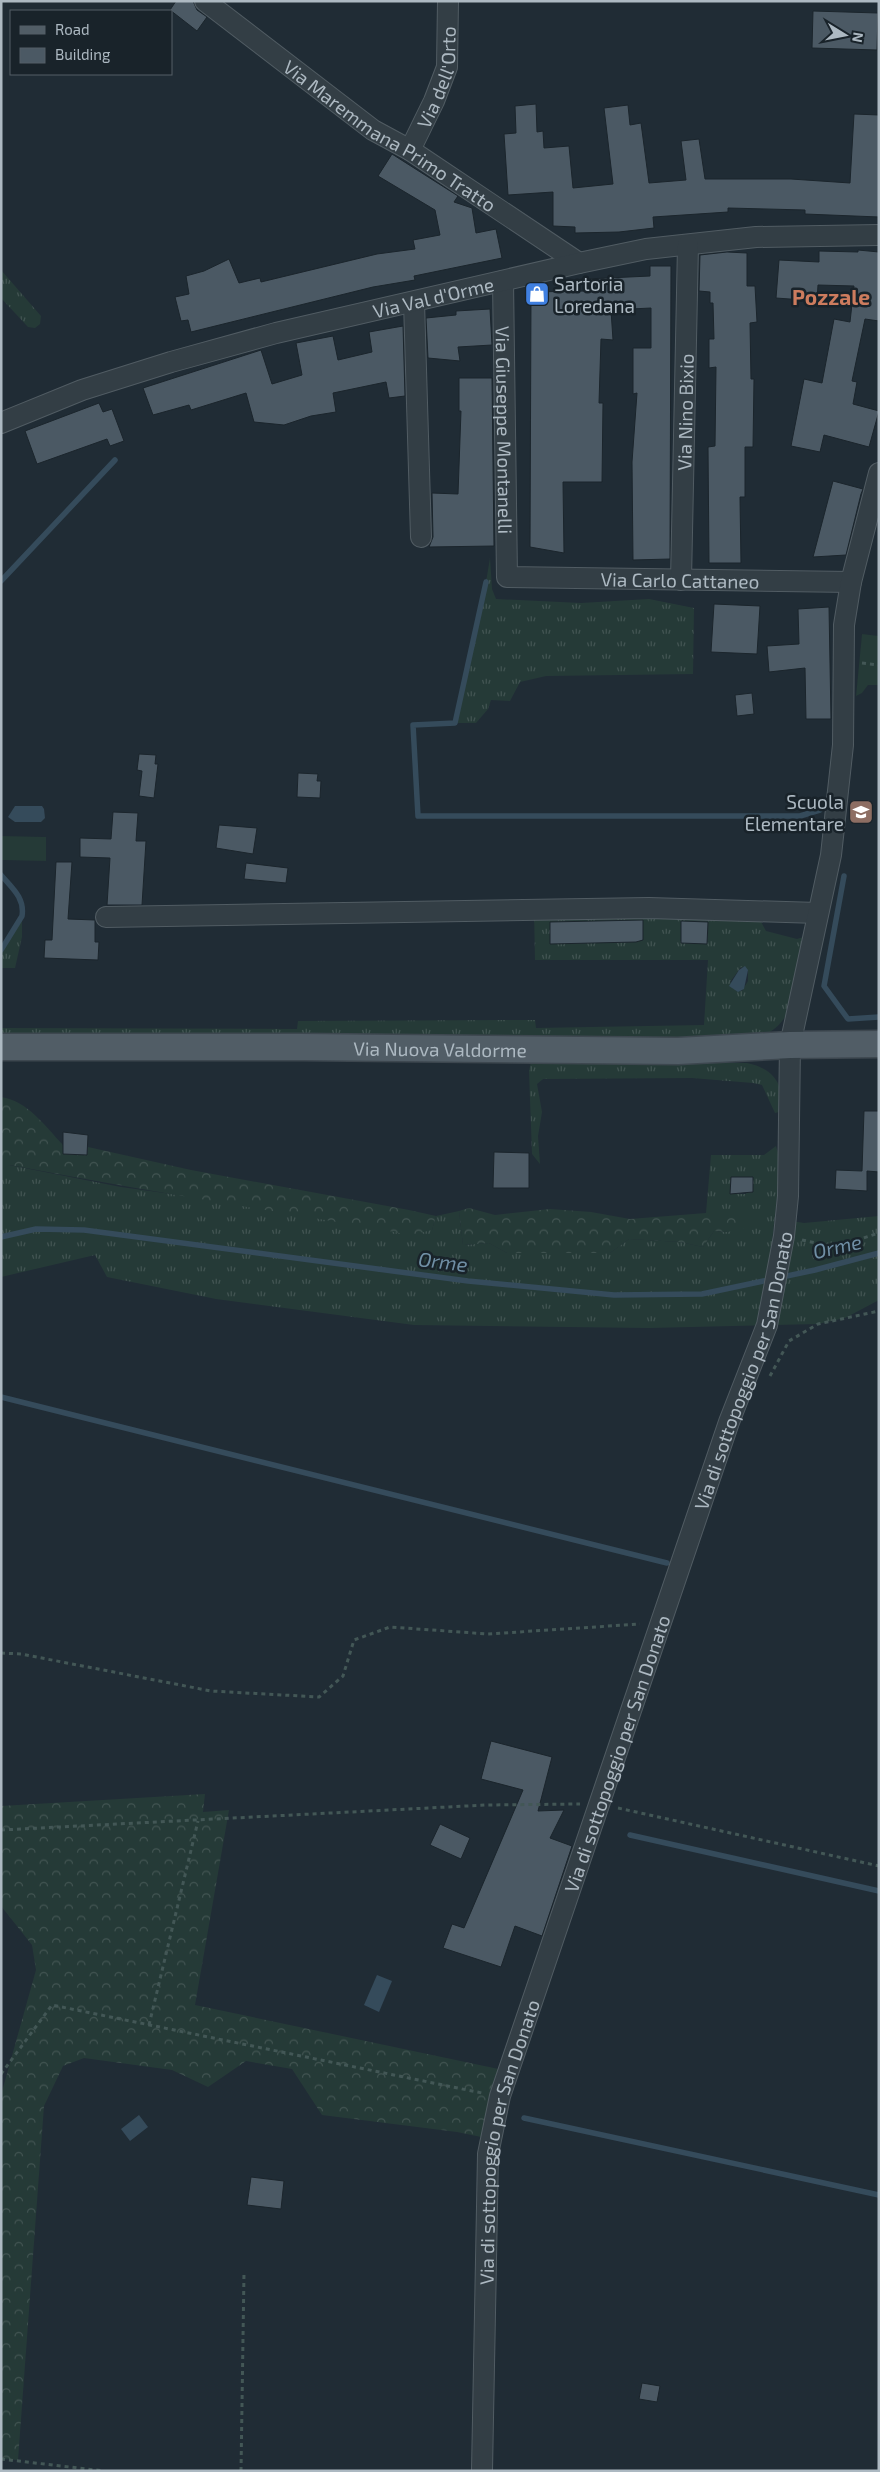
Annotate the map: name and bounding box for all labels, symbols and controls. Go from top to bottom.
legend [10,10,172,75]
north arrow [820,10,870,60]
text: Road [55,20,90,38]
street label: Via dell'Orto [411,26,459,131]
text: N [849,31,868,44]
text: Building [55,45,111,63]
street label: Via Maremmana Primo Tratto [279,54,501,216]
street label: Via Val d'Orme [370,272,496,322]
place label: Sartoria Loredana [554,272,635,317]
shop icon: Sartoria Loredana [524,281,550,307]
district label: Pozzale [792,284,870,309]
street label: Via Giuseppe Montanelli [492,326,518,534]
street label: Via Nino Bixio [672,353,697,471]
street label: Via Carlo Cattaneo [600,567,760,592]
place label: Scuola Elementare [744,790,844,835]
school or university icon: Scuola Elementare [848,799,874,825]
street label: Via Nuova Valdorme [353,1036,527,1061]
street label: Via di sottopoggio per San Donato [689,1229,796,1513]
water label: Orme [810,1229,864,1263]
water label: Orme [417,1246,469,1276]
street label: Via di sottopoggio per San Donato [559,1612,674,1895]
street label: Via di sottopoggio per San Donato [474,1996,544,2285]

